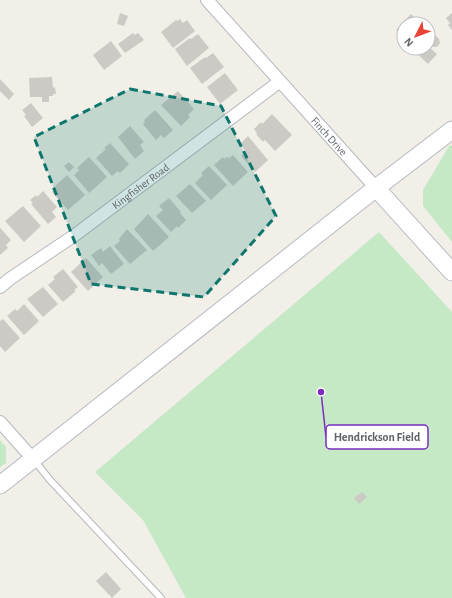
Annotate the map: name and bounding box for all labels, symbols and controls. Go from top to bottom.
north arrow [396,16,436,56]
text: N [402,36,416,49]
street label: Finch Drive [309,115,349,158]
street label: Kingfisher Road [110,161,171,211]
callout: Hendrickson Field [326,425,428,449]
text: Hendrickson Field [334,431,421,443]

